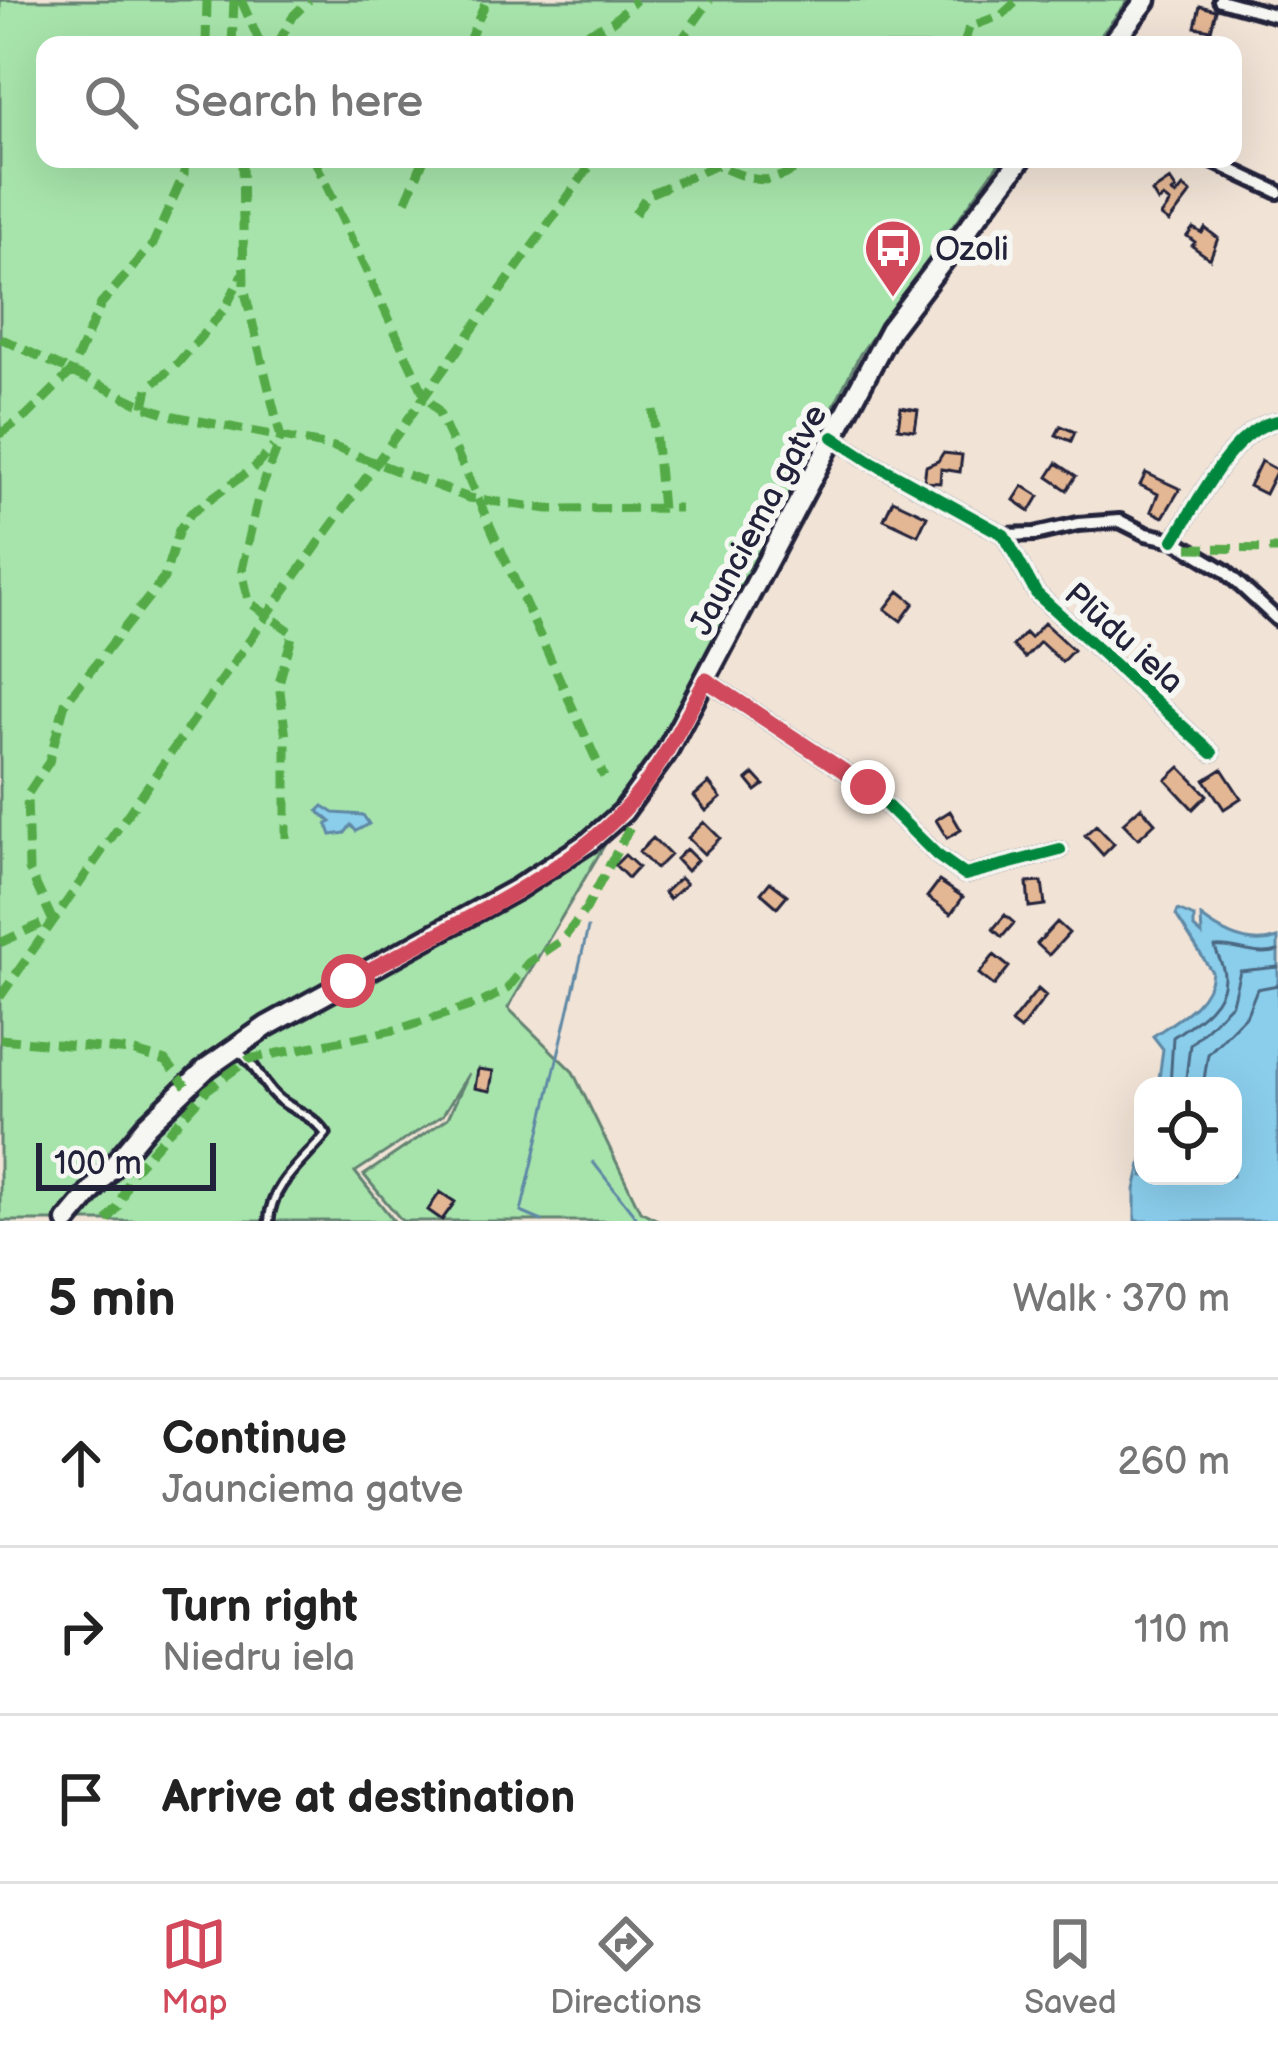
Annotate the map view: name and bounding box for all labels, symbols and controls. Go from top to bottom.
search box [36,36,1242,168]
icon: search [78,69,144,135]
text: Search here [174,75,423,130]
bus stop icon: Ozoli [862,217,924,299]
place label: Ozoli [935,230,1009,270]
street label: Jaunciema gatve [681,398,836,642]
street label: Plūdu iela [1056,575,1191,702]
route end [841,760,895,814]
route start [321,954,375,1008]
map controls [1134,1077,1242,1185]
button: locate [1134,1077,1242,1185]
scale bar [36,1137,216,1190]
text: 100 m [54,1144,142,1184]
text: 5 min [48,1269,176,1330]
text: Walk · 370 m [1012,1276,1230,1323]
text: Continue [162,1412,347,1467]
icon: ahead [48,1430,114,1496]
text: 260 m [1117,1439,1230,1486]
text: Jaunciema gatve [162,1467,463,1514]
text: Turn right [162,1580,358,1635]
icon: right [48,1598,114,1664]
text: 110 m [1134,1607,1230,1654]
text: Niedru iela [162,1635,355,1682]
icon: arrive [48,1766,114,1832]
text: Arrive at destination [162,1771,575,1826]
tab: Map [161,1911,228,2023]
tab: Directions [550,1911,702,2023]
tab: Saved [1024,1911,1117,2023]

